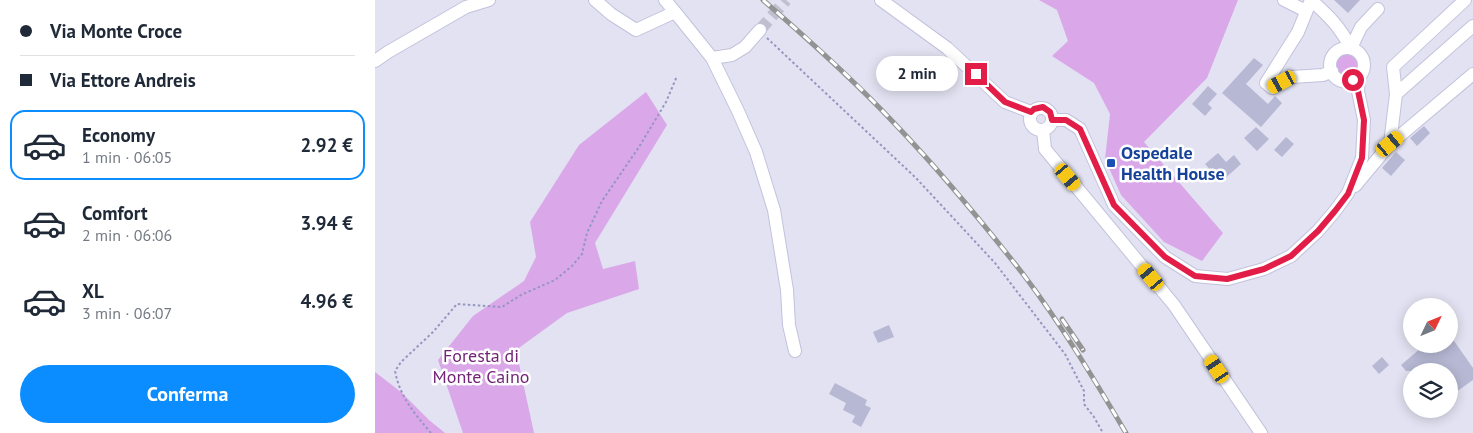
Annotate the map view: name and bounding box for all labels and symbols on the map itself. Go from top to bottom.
callout: 2 min [876,56,959,92]
route end [965,63,987,85]
car [1265,68,1298,96]
route start [1342,69,1364,91]
car [1373,129,1406,159]
place label: Ospedale Health House [1121,141,1225,185]
marker: Ospedale Health House [1105,157,1117,169]
car [1052,161,1083,193]
car [1135,261,1166,293]
north arrow [1403,298,1457,352]
park label: Foresta di Monte Caino [433,344,529,388]
car [1202,352,1231,386]

